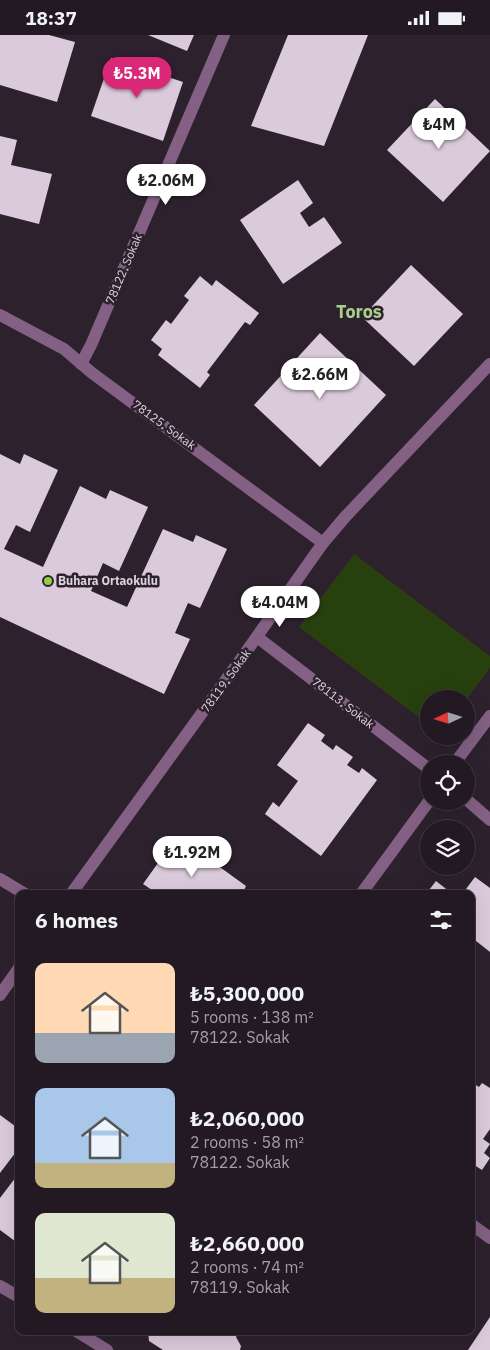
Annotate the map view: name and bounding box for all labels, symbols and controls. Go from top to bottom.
text: 18:37 [25,6,77,30]
pin: ₺5.3M [102,57,172,99]
text: ₺5.3M [113,63,161,83]
pin: ₺4M [415,107,463,150]
text: ₺4M [423,114,455,134]
pin: ₺2.06M [125,163,207,206]
text: ₺2.06M [138,170,194,190]
street label: 78122. Sokak [102,231,145,306]
district label: Toros [336,300,382,323]
pin: ₺2.66M [279,357,361,400]
text: ₺2.66M [292,364,348,384]
street label: 78125. Sokak [130,397,199,453]
place label: Buhara Ortaokulu [58,573,158,588]
marker: Buhara Ortaokulu [42,575,54,587]
pin: ₺4.04M [239,585,321,628]
text: ₺4.04M [252,592,308,612]
street label: 78119. Sokak [198,646,254,715]
street label: 78113. Sokak [309,674,378,732]
north arrow [420,690,475,745]
map controls [420,690,475,875]
button: locate [420,755,475,810]
button: layers [420,820,475,875]
pin: ₺1.92M [151,835,233,878]
text: ₺1.92M [164,842,220,862]
text: 6 homes [35,906,118,934]
icon: filters [427,906,455,934]
text: ₺5,300,000 [190,979,304,1007]
icon: home [75,983,135,1043]
text: 5 rooms · 138 m² [190,1007,314,1027]
text: 78122. Sokak [190,1027,290,1047]
text: ₺2,060,000 [190,1104,304,1132]
icon: home [75,1108,135,1168]
text: 2 rooms · 58 m² [190,1132,304,1152]
text: 78122. Sokak [190,1152,290,1172]
text: ₺2,660,000 [190,1229,304,1257]
icon: home [75,1233,135,1293]
text: 2 rooms · 74 m² [190,1257,304,1277]
text: 78119. Sokak [190,1277,290,1297]

